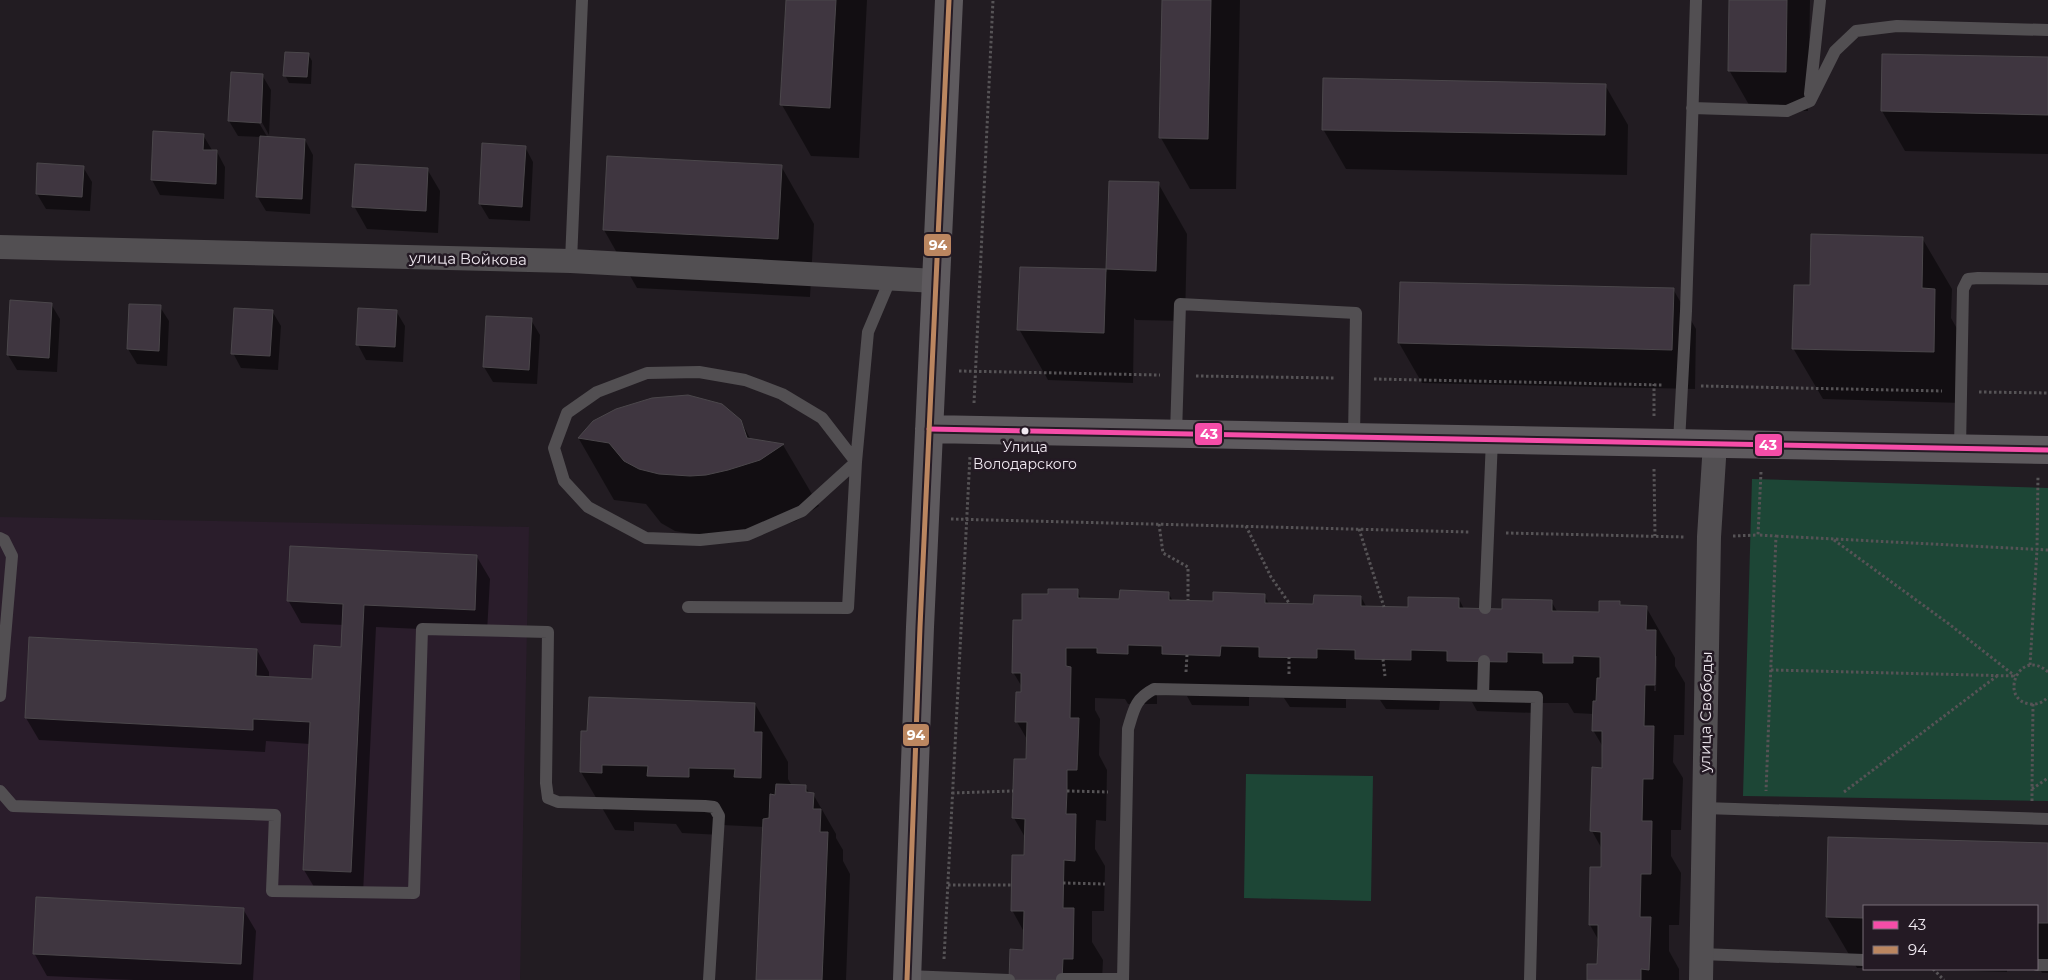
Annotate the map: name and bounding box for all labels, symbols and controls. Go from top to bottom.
line badge: 94 [923,233,952,257]
text: 94 [929,236,948,254]
street label: улица Войкова [408,248,527,269]
line badge: 43 [1194,422,1223,446]
text: 43 [1200,425,1218,443]
marker: Улица Володарского [1020,426,1030,436]
line badge: 43 [1754,433,1783,457]
text: 43 [1759,436,1777,454]
place label: Улица Володарского [973,438,1077,473]
street label: улица Свободы [1695,651,1716,774]
line badge: 94 [902,723,930,747]
text: 94 [907,726,926,744]
legend [1863,905,2038,970]
text: 43 [1908,915,1926,934]
text: 94 [1908,940,1927,959]

